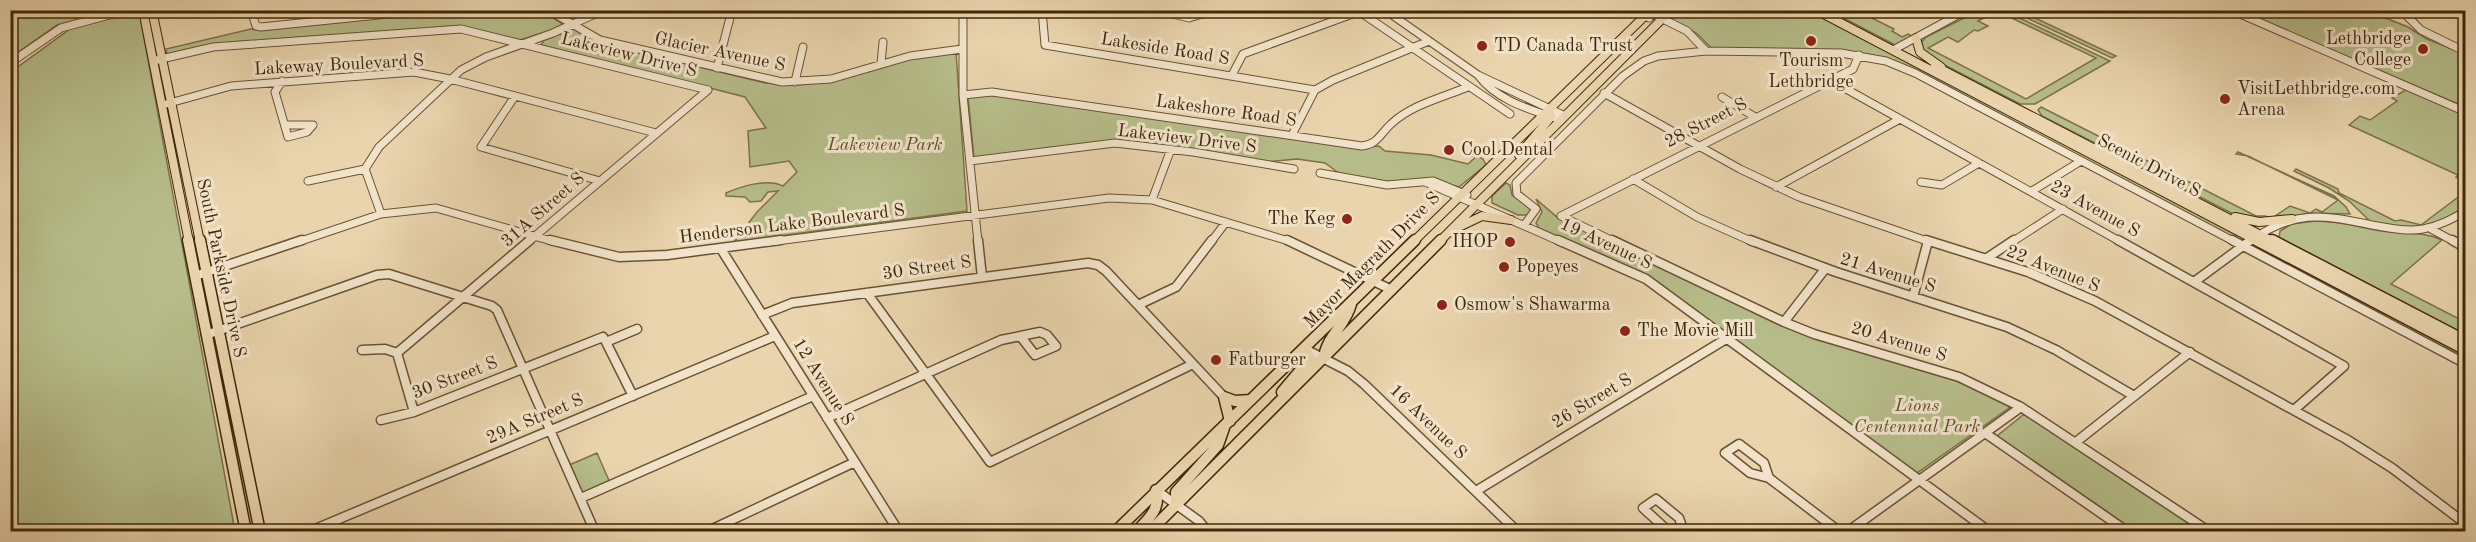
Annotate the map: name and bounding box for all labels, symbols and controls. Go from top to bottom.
street label: Lakeview Drive S [559,29,699,81]
street label: Glacier Avenue S [653,29,787,75]
street label: Lakeside Road S [1099,30,1231,68]
place label: Lethbridge College [2326,30,2411,69]
marker: Tourism Lethbridge [1804,34,1818,48]
place label: TD Canada Trust [1494,37,1633,55]
marker: TD Canada Trust [1475,39,1489,53]
marker: Lethbridge College [2416,42,2430,56]
street label: Lakeway Boulevard S [254,52,424,78]
place label: Tourism Lethbridge [1768,52,1854,91]
place label: VisitLethbridge.com Arena [2237,80,2395,119]
street label: Lakeshore Road S [1154,92,1298,130]
marker: VisitLethbridge.com Arena [2218,92,2232,106]
street label: 28 Street S [1662,95,1750,151]
street label: Lakeview Drive S [1117,122,1257,156]
street label: Scenic Drive S [2094,131,2204,201]
park label: Lakeview Park [826,136,943,154]
place label: Cool Dental [1461,141,1553,159]
marker: Cool Dental [1442,143,1456,157]
street label: 31A Street S [498,169,588,251]
street label: South Parkside Drive S [193,177,249,359]
street label: 23 Avenue S [2047,177,2143,241]
street label: Mayor Magrath Drive S [1300,188,1444,332]
street label: Henderson Lake Boulevard S [678,201,906,247]
place label: The Keg [1267,210,1335,228]
marker: The Keg [1340,212,1354,226]
street label: 19 Avenue S [1557,215,1655,273]
place label: IHOP [1452,233,1498,251]
marker: IHOP [1503,235,1517,249]
street label: 22 Avenue S [2004,242,2102,296]
street label: 21 Avenue S [1838,250,1938,296]
street label: 30 Street S [881,253,973,283]
place label: Popeyes [1516,258,1579,276]
marker: Popeyes [1497,260,1511,274]
place label: Osmow's Shawarma [1454,296,1611,314]
marker: Osmow's Shawarma [1435,298,1449,312]
street label: 20 Avenue S [1849,319,1949,365]
place label: The Movie Mill [1637,322,1754,340]
marker: The Movie Mill [1618,324,1632,338]
street label: 12 Avenue S [789,335,857,429]
place label: Fatburger [1228,351,1306,369]
marker: Fatburger [1209,353,1223,367]
street label: 30 Street S [410,354,500,402]
street label: 26 Street S [1549,370,1635,432]
street label: 16 Avenue S [1386,381,1470,463]
street label: 29A Street S [484,390,586,448]
park label: Lions Centennial Park [1854,397,1980,436]

